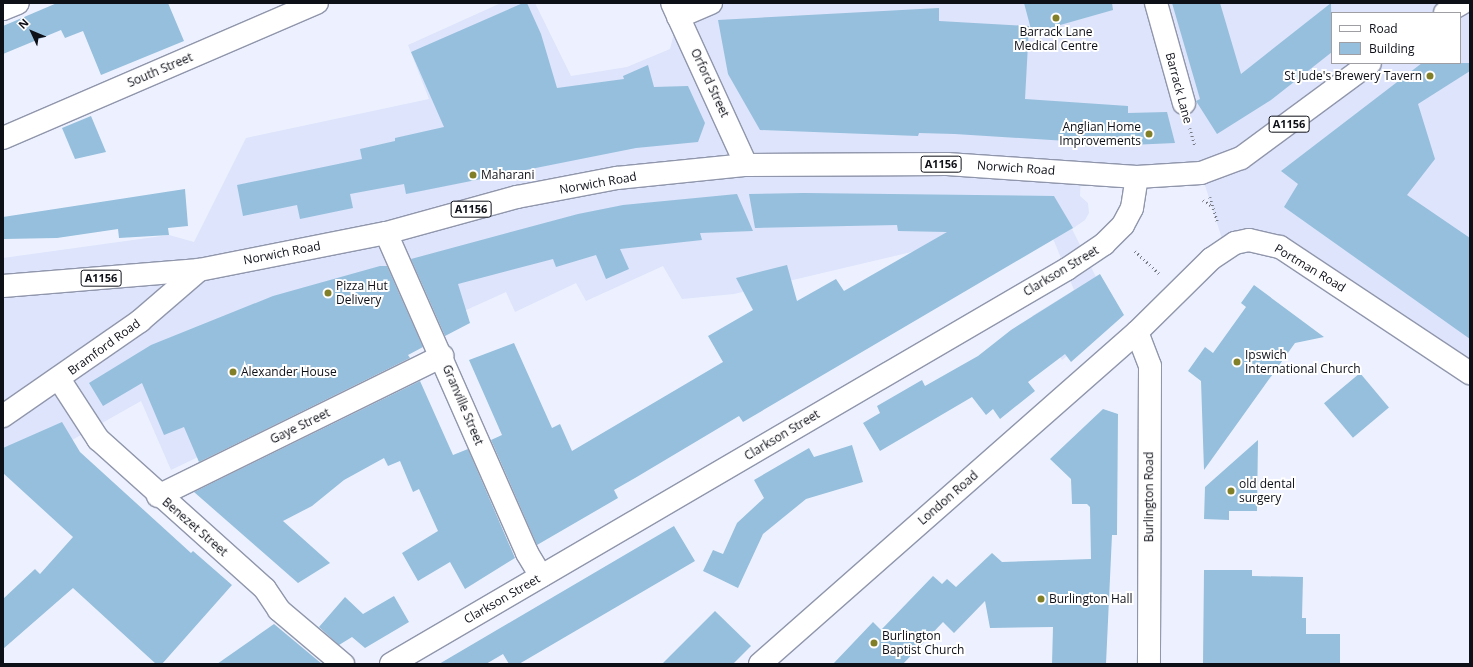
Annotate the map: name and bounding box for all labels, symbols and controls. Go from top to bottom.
north arrow [12,12,52,52]
legend [1331,12,1461,64]
marker: Barrack Lane Medical Centre [1051,13,1061,23]
text: N [14,15,32,32]
text: Road [1369,20,1398,37]
place label: Barrack Lane Medical Centre [1014,25,1098,53]
text: Building [1369,40,1414,57]
street label: Orford Street [688,46,732,120]
street label: South Street [125,50,195,90]
street label: Barrack Lane [1163,51,1195,125]
place label: St Jude's Brewery Tavern [1284,69,1422,83]
marker: St Jude's Brewery Tavern [1425,71,1435,81]
road number: A1156 [1268,115,1310,133]
place label: Anglian Home Improvements [1059,120,1141,148]
marker: Anglian Home Improvements [1144,129,1154,139]
road number: A1156 [920,155,962,173]
street label: Norwich Road [976,158,1056,178]
place label: Maharani [481,168,534,182]
street label: Norwich Road [558,169,638,197]
marker: Maharani [468,170,478,180]
road number: A1156 [450,200,492,218]
street label: Norwich Road [242,238,322,268]
street label: Portman Road [1272,241,1348,295]
street label: Clarkson Street [1021,243,1101,299]
road number: A1156 [80,269,122,287]
place label: Pizza Hut Delivery [336,279,388,307]
marker: Pizza Hut Delivery [323,288,333,298]
street label: Bramford Road [65,316,143,378]
place label: Ipswich International Church [1245,348,1361,376]
marker: Ipswich International Church [1232,357,1242,367]
street label: Granville Street [440,363,486,447]
place label: Alexander House [241,365,337,379]
marker: Alexander House [228,367,238,377]
street label: Gaye Street [268,405,332,447]
street label: Clarkson Street [742,407,822,463]
street label: Burlington Road [1142,452,1156,542]
street label: London Road [915,468,981,528]
place label: old dental surgery [1239,477,1295,505]
marker: old dental surgery [1226,486,1236,496]
street label: Benezet Street [159,495,231,559]
street label: Clarkson Street [461,571,543,627]
place label: Burlington Hall [1049,592,1132,606]
marker: Burlington Hall [1036,594,1046,604]
place label: Burlington Baptist Church [882,629,964,657]
marker: Burlington Baptist Church [869,638,879,648]

